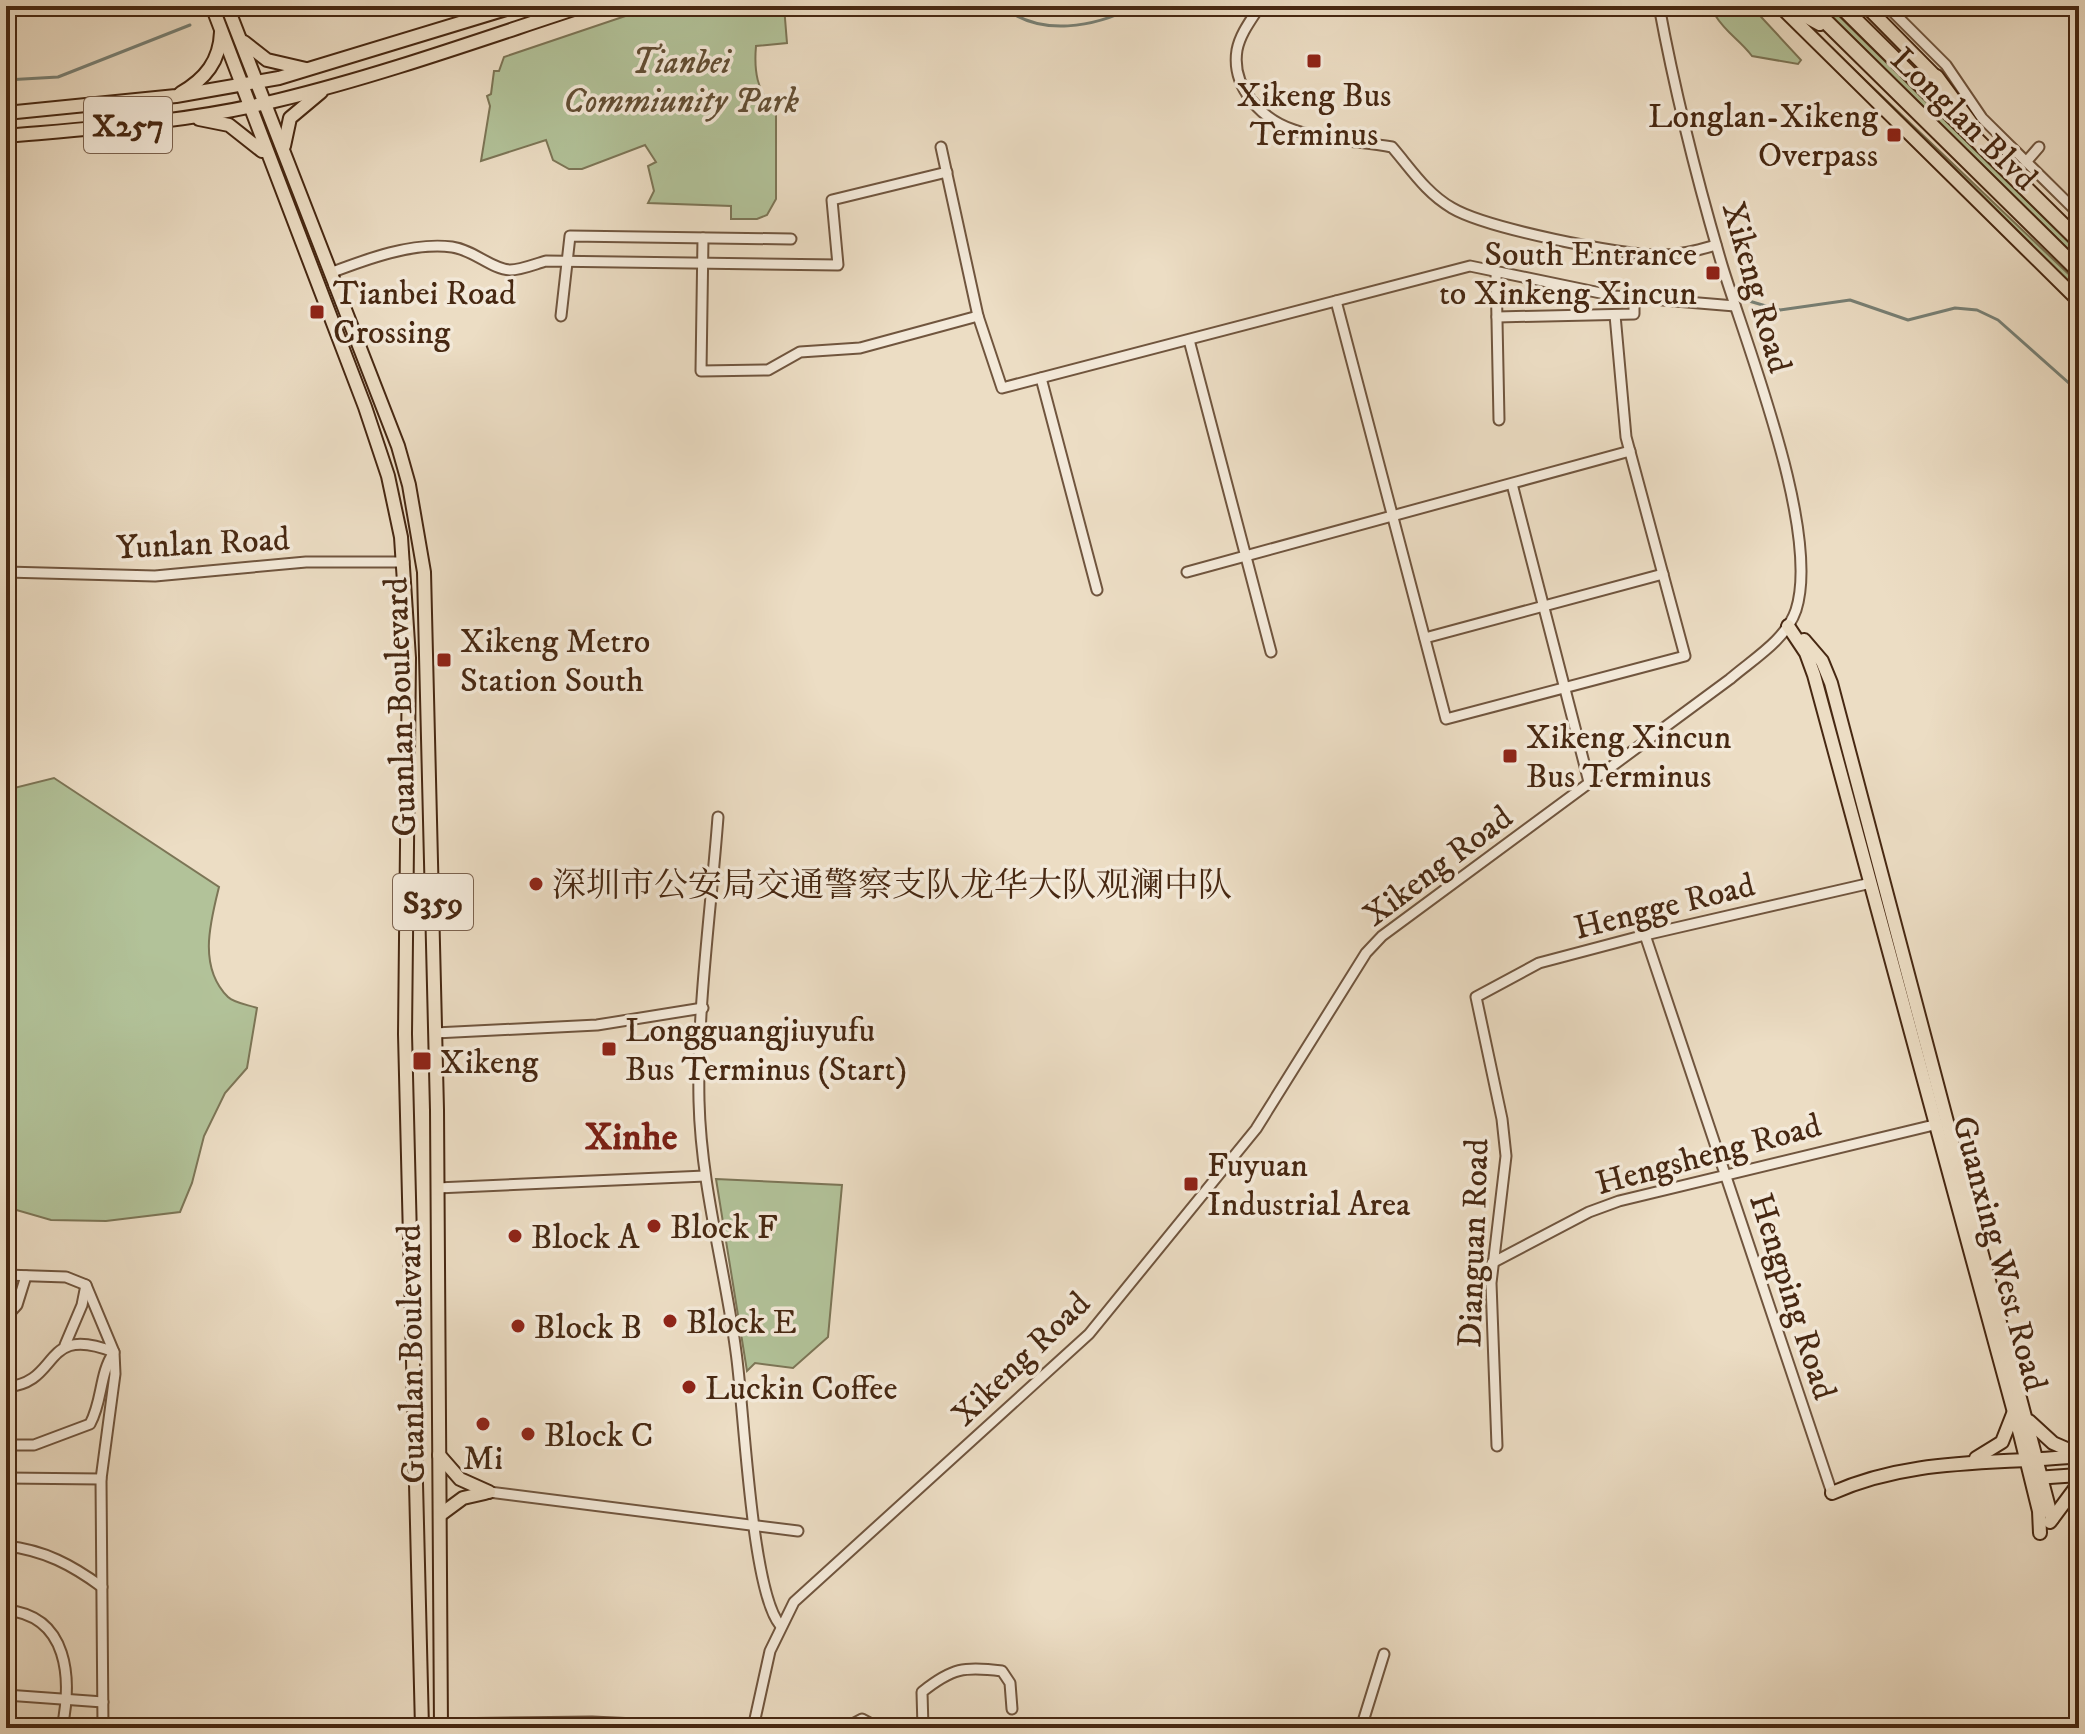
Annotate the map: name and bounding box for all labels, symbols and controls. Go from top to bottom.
street label: Longlan Blvd [1881,39,2046,200]
park label: Tianbei Commiunity Park [563,42,800,123]
marker: Xikeng Bus Terminus [1305,52,1323,70]
place label: Xikeng Bus Terminus [1237,75,1391,156]
place label: Longlan-Xikeng Overpass [1648,96,1878,177]
road number: X257 [84,97,172,153]
marker: Longlan-Xikeng Overpass [1885,126,1903,144]
street label: Xikeng Road [1712,197,1801,378]
place label: South Entrance to Xinkeng Xincun [1439,234,1697,315]
marker: South Entrance to Xinkeng Xincun [1704,264,1722,282]
place label: Tianbei Road Crossing [333,273,516,354]
marker: Tianbei Road Crossing [308,303,326,321]
street label: Yunlan Road [115,518,291,570]
street label: Guanlan Boulevard [375,576,427,837]
place label: Xikeng Metro Station South [460,621,650,702]
marker: Xikeng Metro Station South [435,651,453,669]
place label: Xikeng Xincun Bus Terminus [1526,717,1732,798]
marker: Xikeng Xincun Bus Terminus [1501,747,1519,765]
street label: Xikeng Road [1355,797,1521,936]
street label: Hengge Road [1570,864,1759,950]
place label: 深圳市公安局交通警察支队龙华大队观澜中队 [552,865,1232,907]
road number: S359 [393,874,473,930]
marker: 深圳市公安局交通警察支队龙华大队观澜中队 [527,875,545,893]
place label: Longguangjiuyufu Bus Terminus (Start) [625,1010,907,1091]
marker: Longguangjiuyufu Bus Terminus (Start) [600,1040,618,1058]
place label: Xikeng [440,1042,539,1084]
marker: Xikeng [411,1050,433,1072]
street label: Hengsheng Road [1591,1105,1826,1205]
street label: Guanxing West Road [1942,1111,2056,1396]
district label: Xinhe [585,1114,678,1162]
street label: Dianguan Road [1449,1138,1499,1348]
place label: Fuyuan Industrial Area [1207,1145,1411,1226]
marker: Fuyuan Industrial Area [1182,1175,1200,1193]
street label: Hengping Road [1739,1188,1845,1405]
place label: Block F [670,1207,778,1249]
place label: Block A [531,1217,640,1259]
marker: Block F [645,1217,663,1235]
street label: Guanlan Boulevard [389,1224,435,1484]
marker: Block A [506,1227,524,1245]
street label: Xikeng Road [943,1283,1099,1436]
place label: Block E [686,1302,797,1344]
place label: Block B [534,1307,642,1349]
marker: Block E [661,1312,679,1330]
marker: Block B [509,1317,527,1335]
place label: Luckin Coffee [705,1368,897,1410]
marker: Luckin Coffee [680,1378,698,1396]
marker: Mi [474,1415,492,1433]
place label: Block C [544,1415,653,1457]
marker: Block C [519,1425,537,1443]
place label: Mi [463,1438,503,1480]

